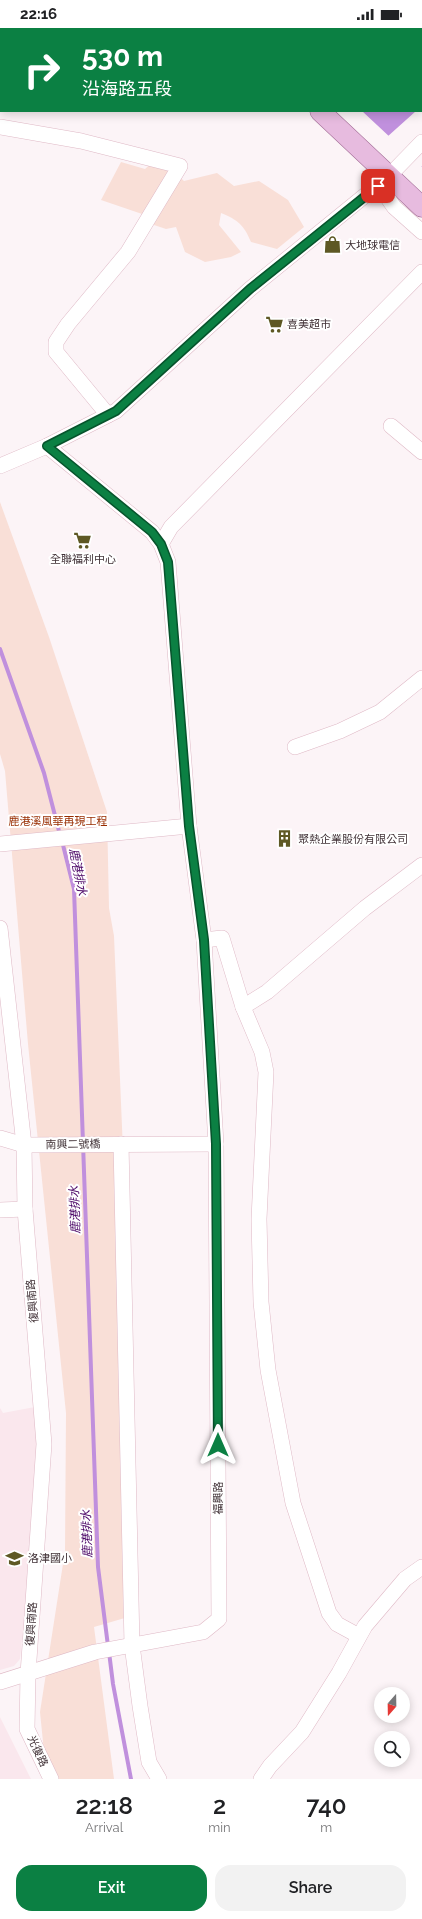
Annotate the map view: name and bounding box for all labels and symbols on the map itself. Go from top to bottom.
pin [361,169,395,203]
shop icon: 大地球電信 [322,235,342,255]
place label: 大地球電信 [345,239,400,252]
supermarket icon: 喜美超市 [264,314,284,334]
place label: 喜美超市 [287,318,331,331]
supermarket icon: 全聯福利中心 [73,531,93,551]
place label: 全聯福利中心 [50,553,116,566]
park label: 鹿港溪風華再現工程 [9,815,108,828]
building icon: 聚熱企業股份有限公司 [275,829,295,849]
place label: 聚熱企業股份有限公司 [298,833,408,846]
water label: 鹿港排水 [67,847,90,898]
street label: 南興二號橋 [45,1138,101,1151]
water label: 鹿港排水 [67,1185,83,1234]
street label: 復興南路 [24,1278,41,1323]
position arrow [197,1424,239,1466]
street label: 福興路 [212,1482,225,1515]
water label: 鹿港排水 [79,1509,95,1558]
school or university icon: 洛津國小 [5,1548,25,1568]
place label: 洛津國小 [28,1552,72,1565]
street label: 復興南路 [23,1602,40,1646]
north arrow [374,1687,410,1723]
street label: 光復路 [25,1734,50,1769]

